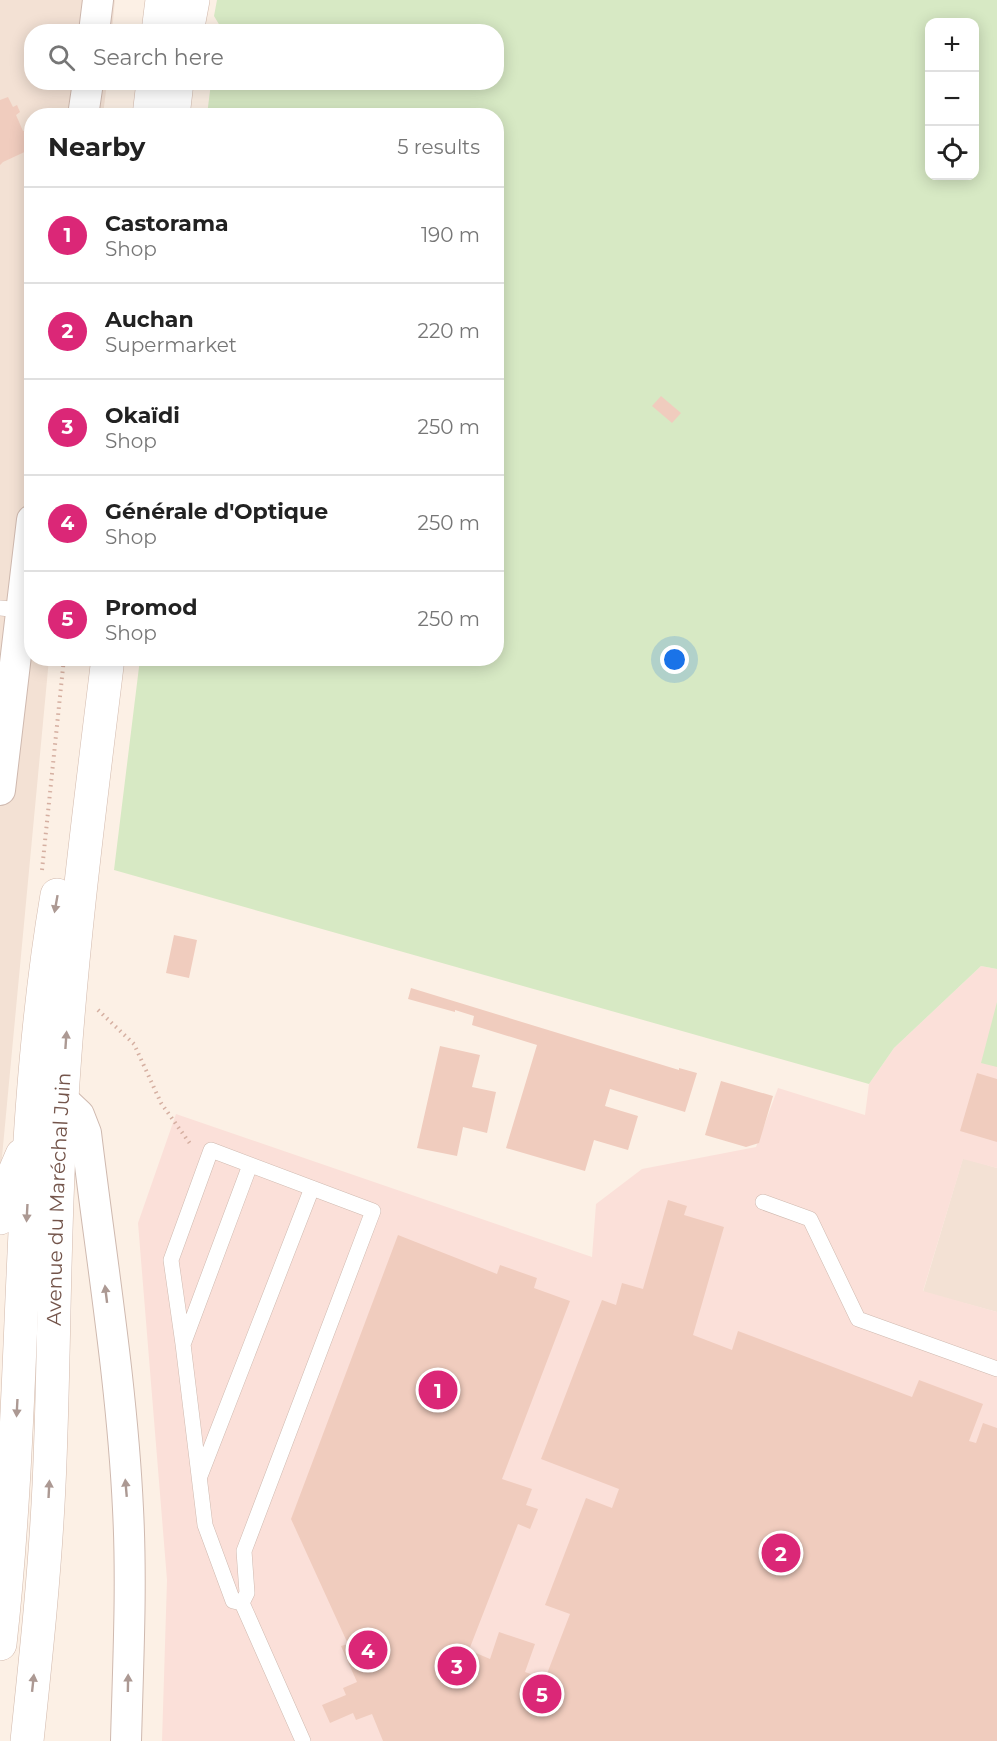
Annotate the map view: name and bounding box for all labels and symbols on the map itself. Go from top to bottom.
your location [660,645,689,674]
one-way arrow [51,894,60,913]
one-way arrow [61,1031,71,1050]
street label: Avenue du Maréchal Juin [42,1072,76,1326]
one-way arrow [23,1204,32,1223]
one-way arrow [101,1284,111,1303]
pin: 1 [418,1368,458,1412]
one-way arrow [12,1398,21,1417]
one-way arrow [121,1478,131,1497]
one-way arrow [44,1479,53,1498]
pin: 2 [762,1530,800,1576]
pin: 4 [348,1628,388,1672]
pin: 3 [438,1644,476,1688]
pin: 5 [522,1672,562,1716]
one-way arrow [28,1673,38,1692]
one-way arrow [123,1673,132,1692]

